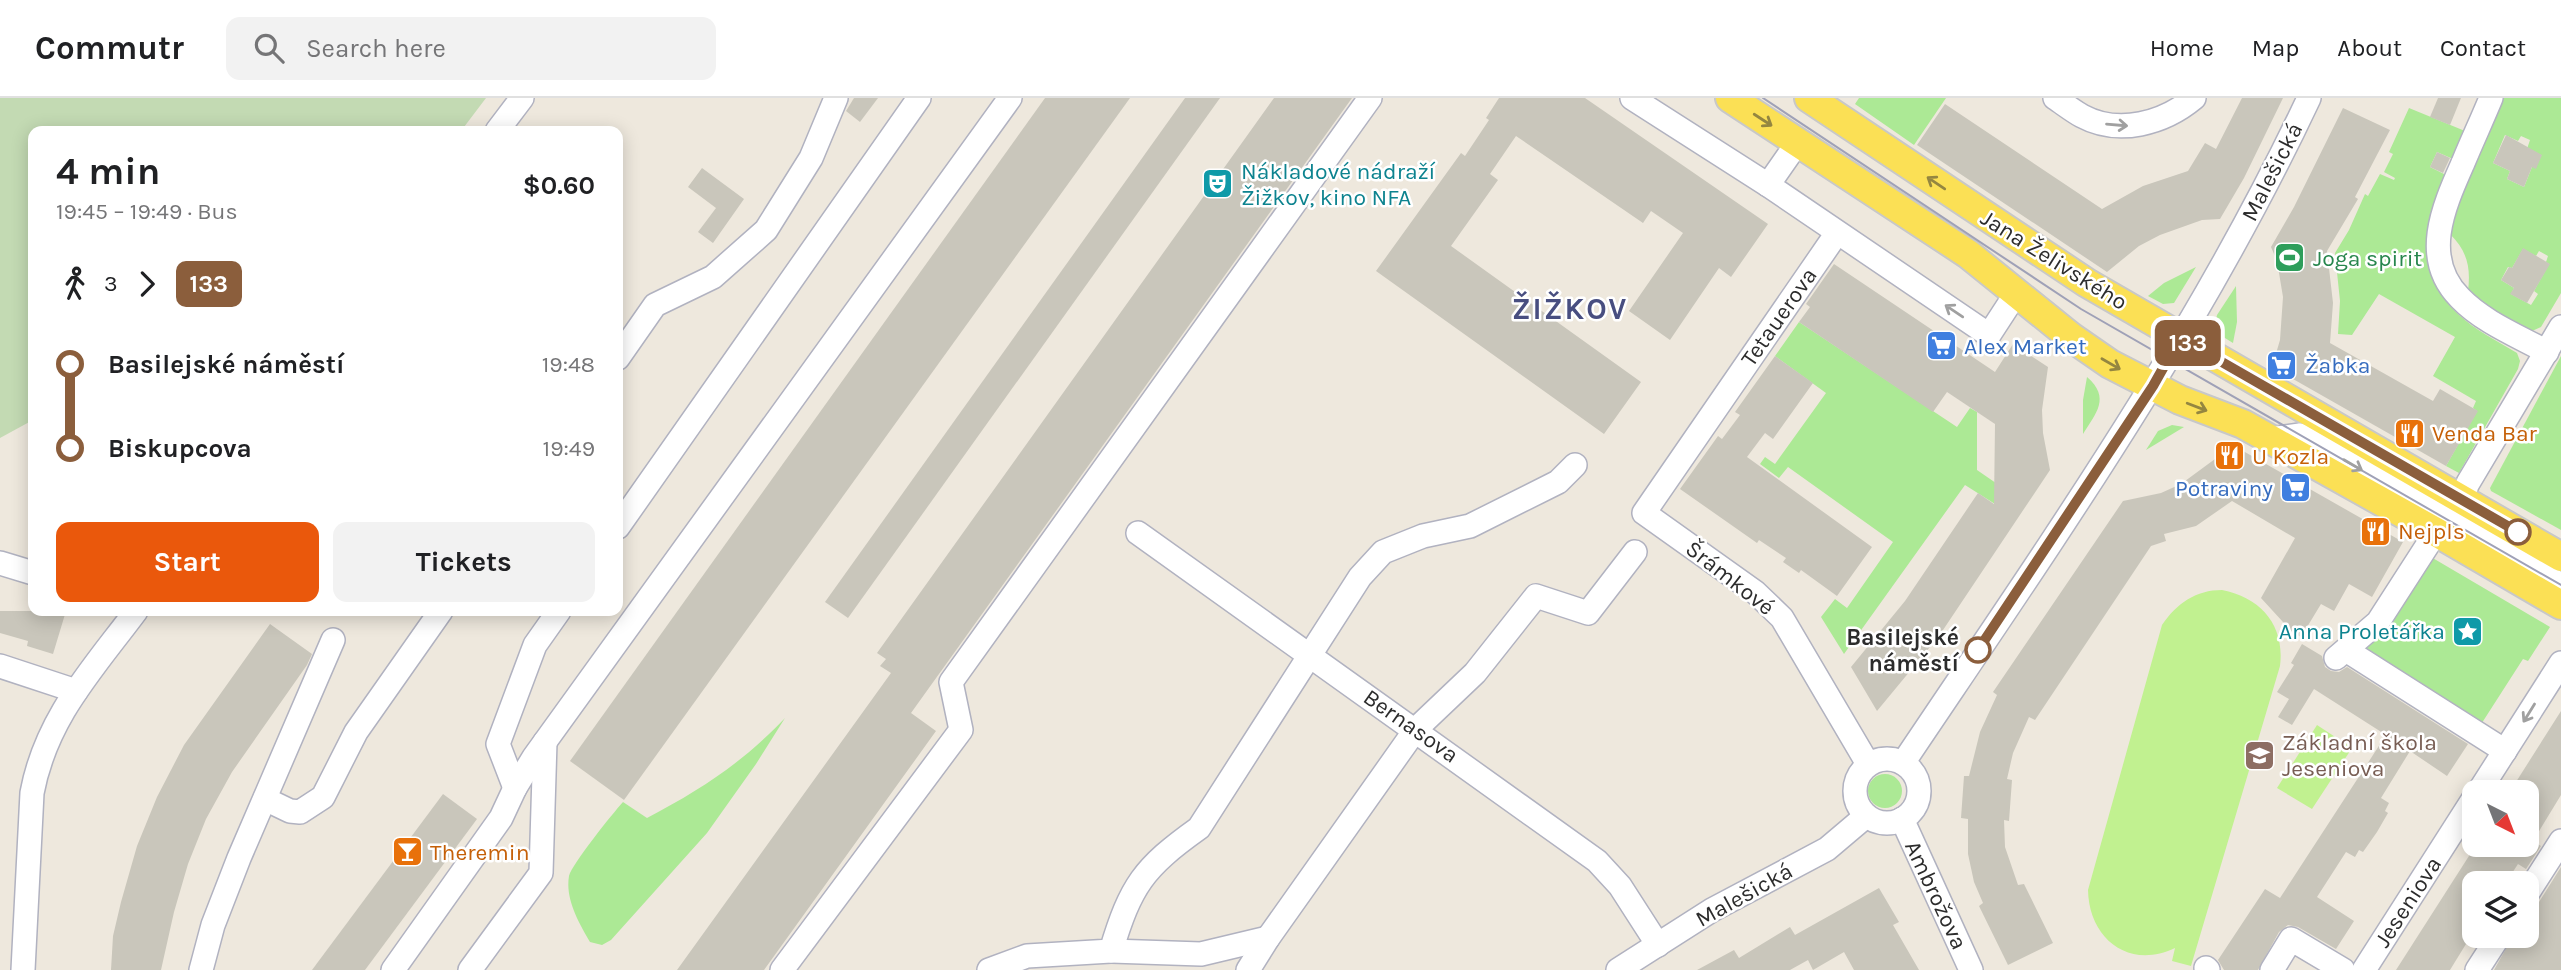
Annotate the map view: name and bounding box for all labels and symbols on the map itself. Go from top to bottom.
one-way arrow [1753,114,1773,128]
street label: Malešická [2236,118,2308,226]
one-way arrow [2105,119,2127,132]
place label: Nákladové nádraží Žižkov, kino NFA [1241,158,1436,211]
theatre icon: Nákladové nádraží Žižkov, kino NFA [1201,167,1235,201]
one-way arrow [1927,176,1946,190]
street label: Jana Želivského [1976,204,2132,316]
sports icon: Joga spirit [2273,241,2307,275]
place label: Joga spirit [2313,245,2423,272]
street label: Tetauerova [1735,263,1823,371]
district label: ŽIŽKOV [1512,291,1628,327]
one-way arrow [1945,304,1965,318]
line badge: 133 [2148,320,2228,366]
supermarket icon: Alex Market [1924,329,1958,363]
place label: Alex Market [1964,333,2087,360]
supermarket icon: Žabka [2265,348,2299,382]
place label: Žabka [2305,352,2371,379]
one-way arrow [2100,358,2121,371]
one-way arrow [2186,401,2208,414]
restaurant icon: Venda Bar [2392,416,2426,450]
place label: Venda Bar [2432,420,2538,447]
restaurant icon: U Kozla [2212,439,2246,473]
place label: U Kozla [2252,443,2329,470]
one-way arrow [2343,459,2363,473]
supermarket icon: Potraviny [2279,471,2313,505]
place label: Potraviny [2175,475,2273,502]
restaurant icon: Nejpls [2358,514,2392,548]
place label: Nejpls [2398,518,2465,545]
unlabelled marker [2505,519,2531,545]
street label: Šrámkové [1680,535,1780,621]
place icon: Anna Proletářka [2451,614,2485,648]
place label: Anna Proletářka [2279,618,2445,645]
place label: Basilejské náměstí [1846,624,1959,677]
marker: Basilejské náměstí [1965,637,1991,663]
street label: Bernasova [1358,683,1464,769]
one-way arrow [2522,702,2536,722]
place label: Základní škola Jeseniova [2282,729,2437,782]
school or university icon: Základní škola Jeseniova [2242,738,2276,772]
north arrow [2462,780,2539,858]
bar icon: Theremin [390,835,424,869]
street label: Ambrožova [1899,836,1973,954]
place label: Theremin [430,839,530,866]
street label: Jeseniova [2369,852,2447,952]
street label: Malešická [1691,857,1797,933]

